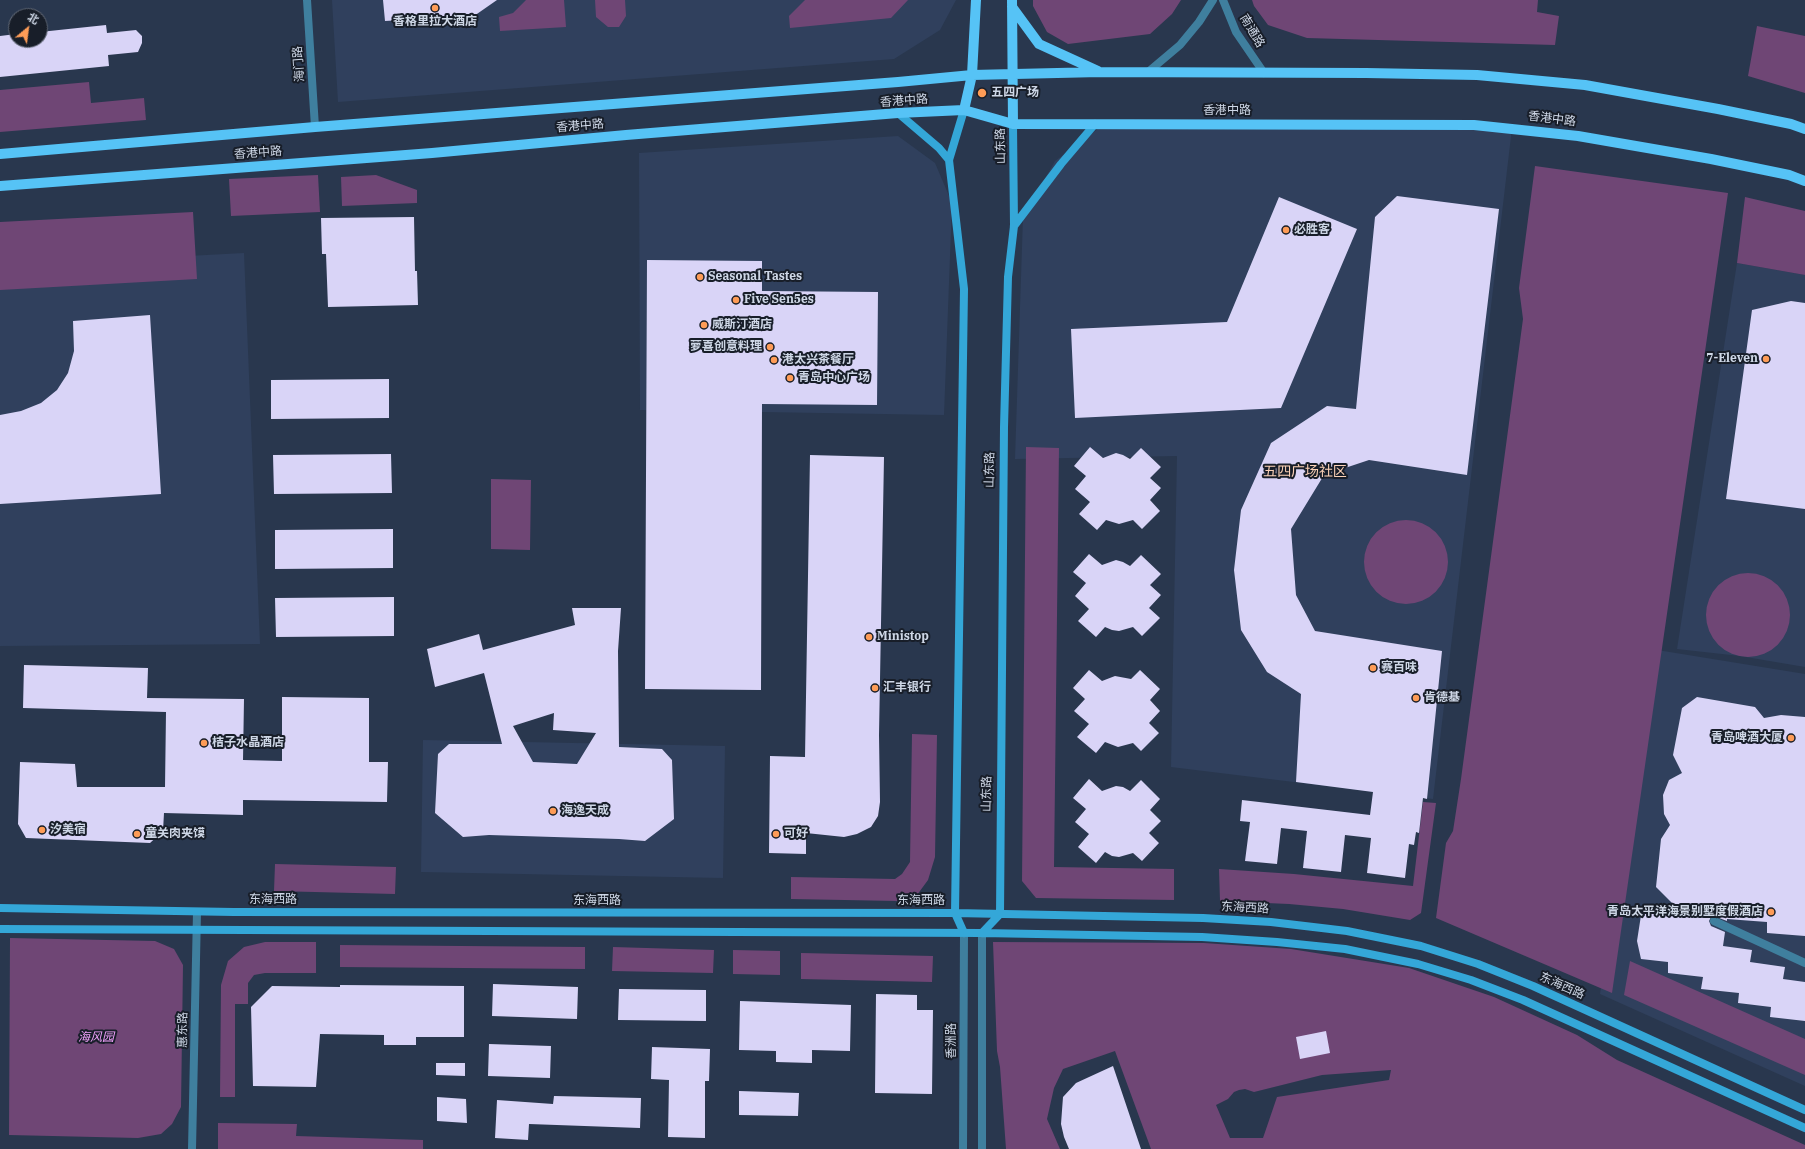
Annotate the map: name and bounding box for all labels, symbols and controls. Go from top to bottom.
marker: 香格里拉大酒店 [430,3,440,13]
north arrow [8,8,48,48]
text: 北 [25,10,42,27]
street label: 南通路 [1237,12,1267,50]
place label: 香格里拉大酒店 [393,15,477,29]
street label: 海门路 [291,46,307,82]
place label: 五四广场 [991,86,1039,100]
marker: 五四广场 [976,87,988,99]
street label: 香港中路 [880,92,928,110]
street label: 香港中路 [1203,104,1251,118]
street label: 香港中路 [1527,109,1577,129]
street label: 香港中路 [555,117,605,135]
street label: 山东路 [993,128,1009,164]
street label: 香港中路 [234,144,282,162]
place label: 必胜客 [1294,223,1330,237]
marker: 必胜客 [1281,225,1291,235]
place label: Seasonal Tastes [708,270,802,284]
marker: Seasonal Tastes [695,272,705,282]
place label: Five Sen5es [744,293,814,307]
marker: Five Sen5es [731,295,741,305]
place label: 威斯汀酒店 [712,318,772,332]
marker: 威斯汀酒店 [699,320,709,330]
place label: 萝喜创意料理 [690,340,762,354]
marker: 萝喜创意料理 [765,342,775,352]
place label: 7-Eleven [1706,352,1758,366]
place label: 港太兴茶餐厅 [782,353,854,367]
marker: 7-Eleven [1761,354,1771,364]
marker: 港太兴茶餐厅 [769,355,779,365]
place label: 青岛中心广场 [798,371,870,385]
marker: 青岛中心广场 [785,373,795,383]
street label: 山东路 [982,452,998,488]
district label: 五四广场社区 [1263,464,1347,480]
place label: Ministop [877,630,929,644]
marker: Ministop [864,632,874,642]
place label: 赛百味 [1381,661,1417,675]
marker: 赛百味 [1368,663,1378,673]
place label: 汇丰银行 [883,681,931,695]
marker: 汇丰银行 [870,683,880,693]
place label: 肯德基 [1424,691,1460,705]
marker: 肯德基 [1411,693,1421,703]
place label: 青岛啤酒大厦 [1711,731,1783,745]
marker: 青岛啤酒大厦 [1786,733,1796,743]
place label: 桔子水晶酒店 [212,736,284,750]
marker: 桔子水晶酒店 [199,738,209,748]
street label: 山东路 [979,776,995,812]
place label: 海逸天成 [561,804,609,818]
marker: 海逸天成 [548,806,558,816]
place label: 汐美宿 [50,823,86,837]
marker: 汐美宿 [37,825,47,835]
place label: 童关肉夹馍 [145,827,205,841]
place label: 可好 [784,827,808,841]
marker: 童关肉夹馍 [132,829,142,839]
marker: 可好 [771,829,781,839]
street label: 东海西路 [249,893,297,907]
street label: 东海西路 [573,894,621,908]
street label: 东海西路 [897,894,945,908]
street label: 东海西路 [1221,900,1269,916]
place label: 青岛太平洋海景别墅度假酒店 [1607,905,1763,919]
marker: 青岛太平洋海景别墅度假酒店 [1766,907,1776,917]
street label: 东海西路 [1537,970,1587,1002]
street label: 惠东路 [175,1012,191,1048]
street label: 香洲路 [945,1023,959,1059]
park label: 海风园 [78,1031,114,1045]

